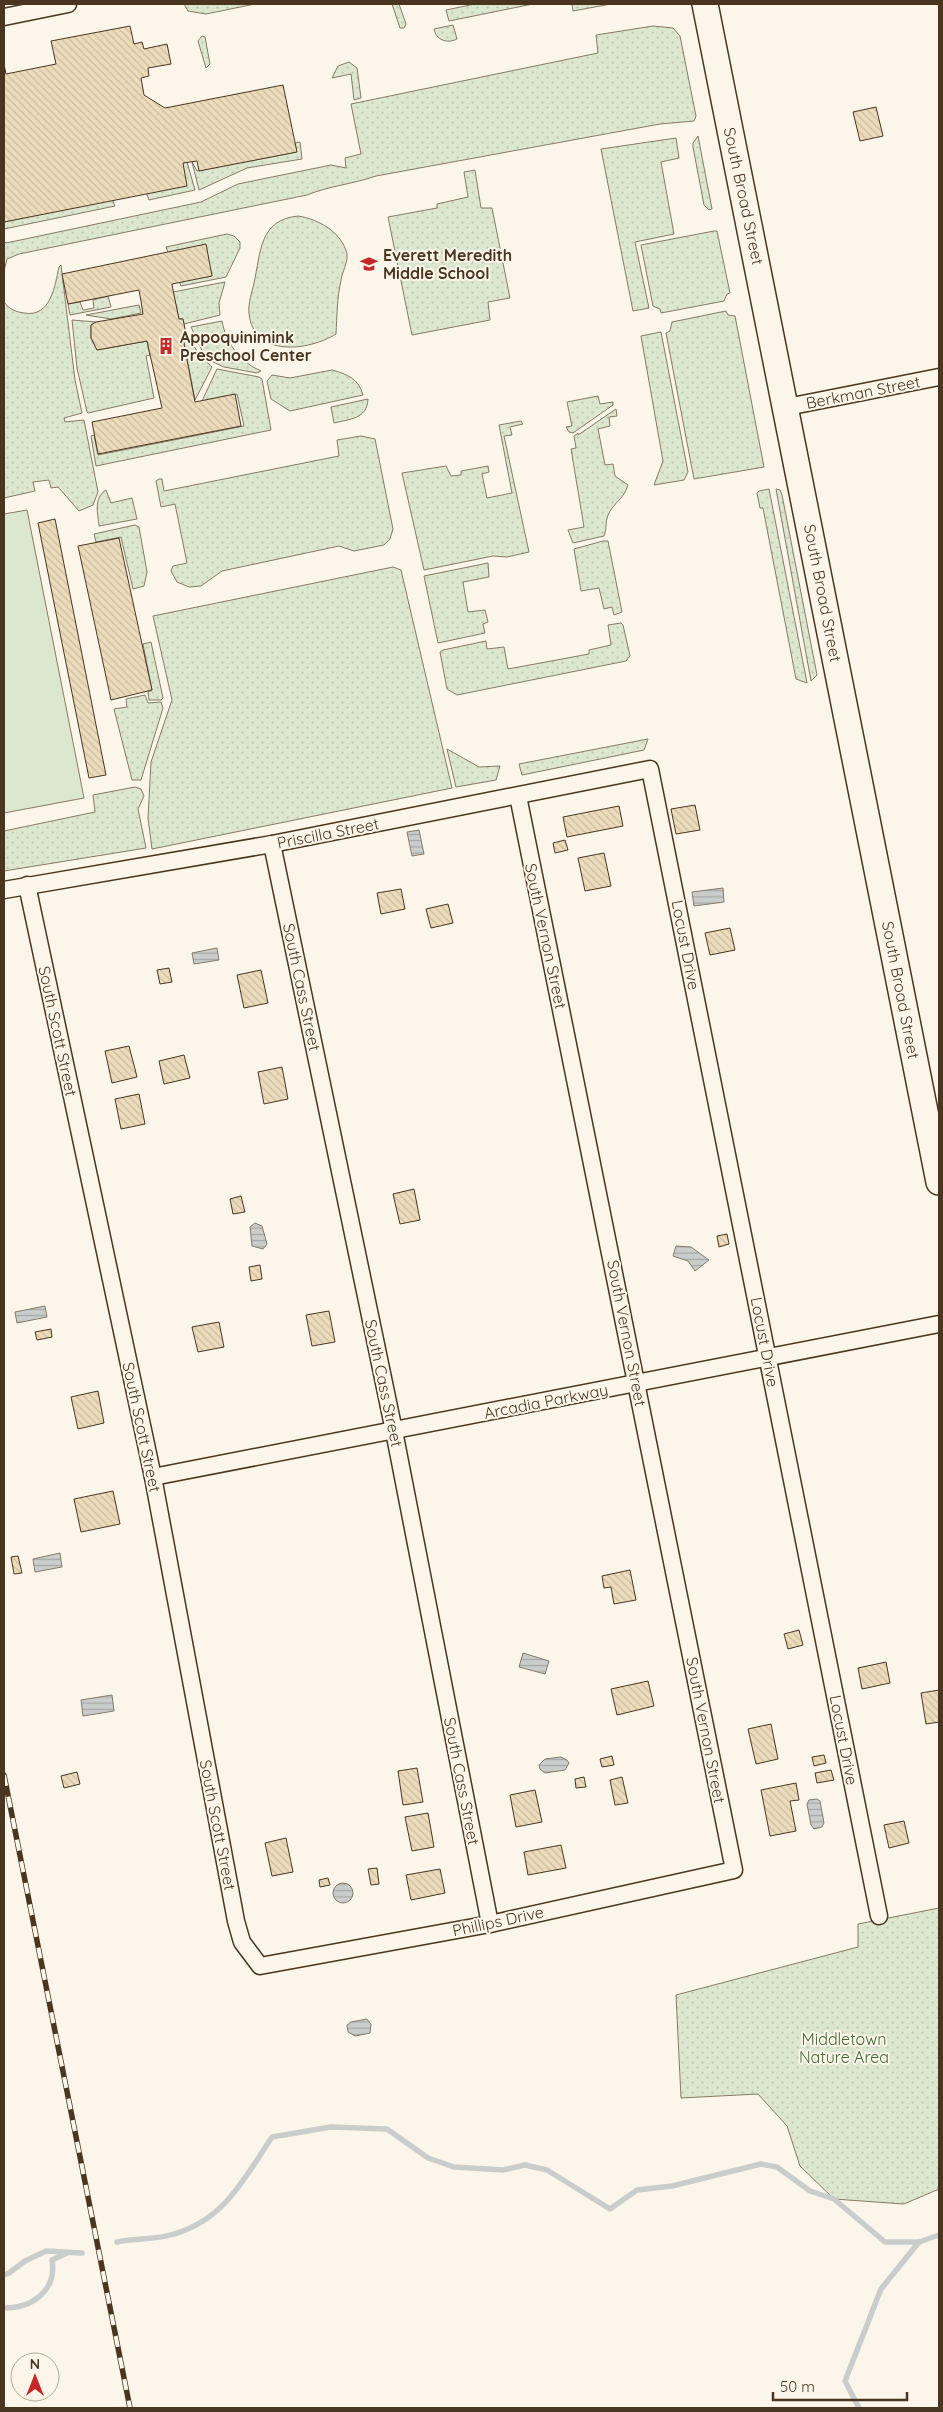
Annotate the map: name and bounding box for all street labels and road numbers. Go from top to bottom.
street label: South Broad Street [720,125,768,267]
street label: Berkman Street [804,371,922,413]
street label: South Broad Street [800,522,846,664]
street label: Priscilla Street [275,813,381,853]
street label: South Vernon Street [521,861,571,1011]
street label: Locust Drive [667,898,705,992]
street label: South Broad Street [878,919,924,1061]
street label: South Cass Street [279,921,325,1053]
street label: South Scott Street [34,964,82,1098]
street label: South Vernon Street [603,1258,651,1408]
street label: Locust Drive [746,1295,784,1389]
street label: South Cass Street [361,1317,407,1449]
street label: South Scott Street [118,1360,166,1494]
street label: Arcadia Parkway [482,1379,610,1423]
street label: South Vernon Street [682,1655,730,1805]
street label: Locust Drive [825,1693,863,1787]
street label: South Cass Street [440,1715,484,1847]
street label: South Scott Street [196,1758,240,1892]
street label: Phillips Drive [450,1902,546,1940]

